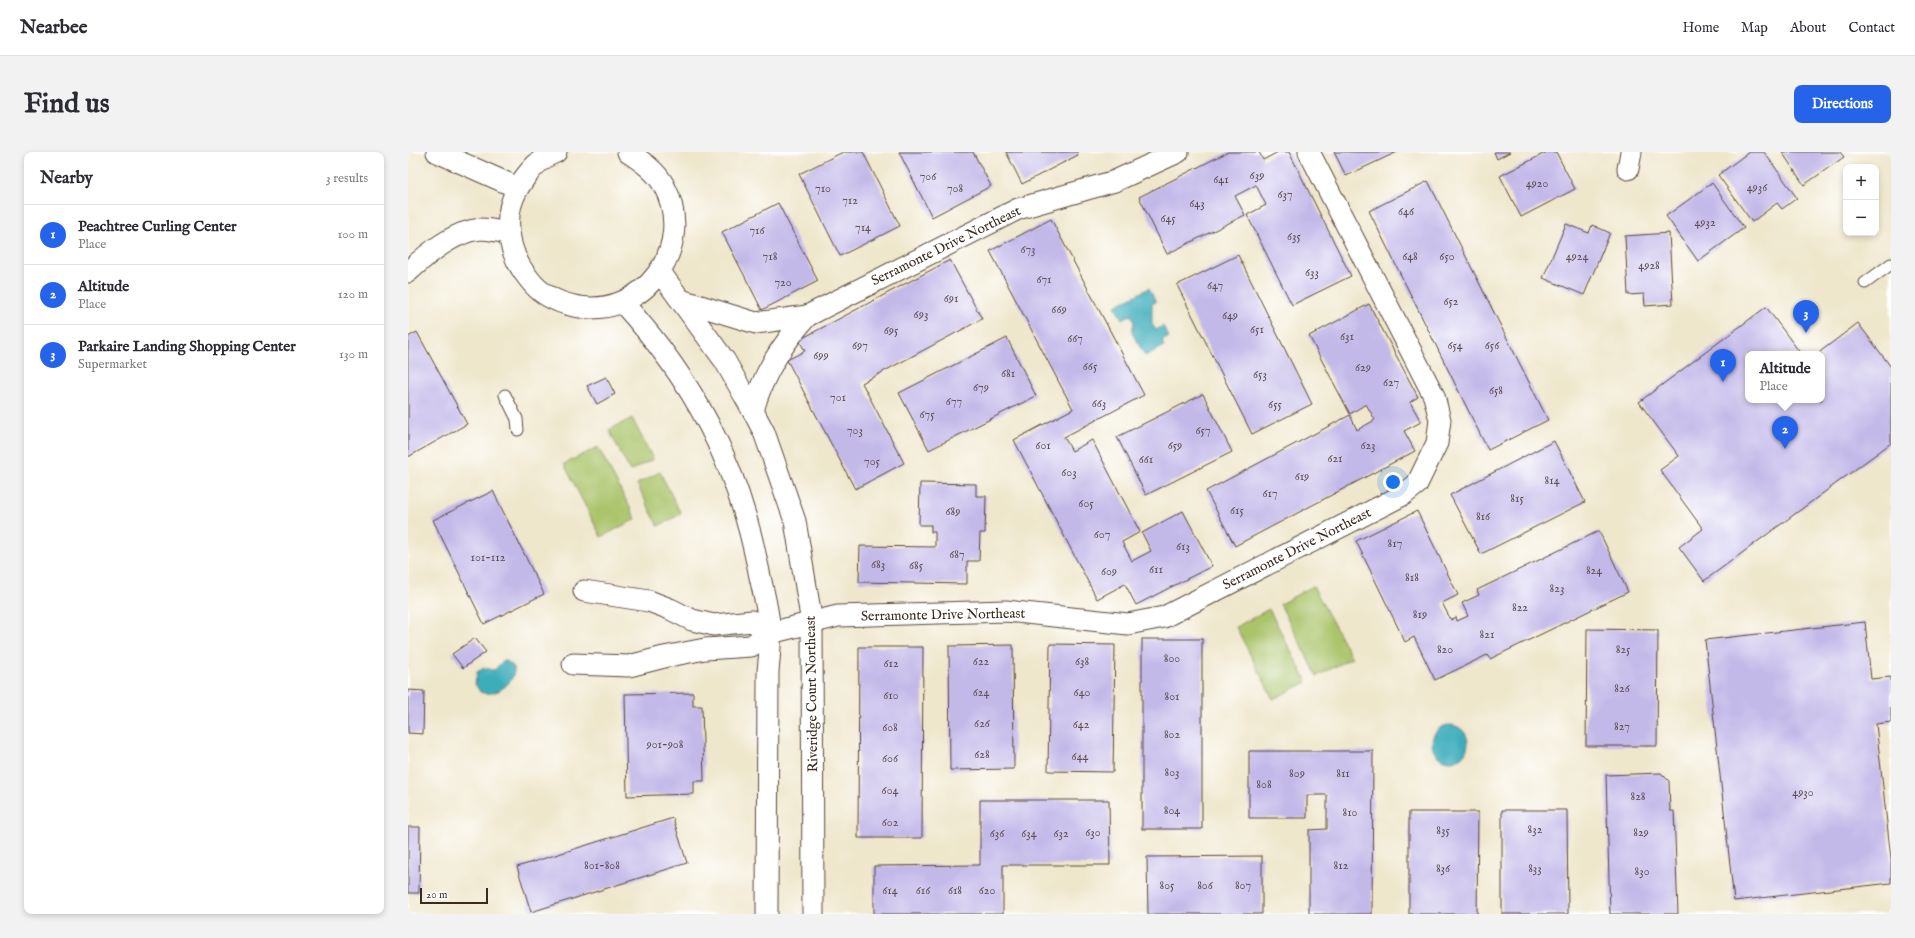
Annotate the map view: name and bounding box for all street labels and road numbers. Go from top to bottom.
street label: Serramonte Drive Northeast [868,202,1024,290]
street label: Serramonte Drive Northeast [1220,504,1374,594]
street label: Serramonte Drive Northeast [861,605,1026,625]
street label: Riveridge Court Northeast [802,615,822,773]

